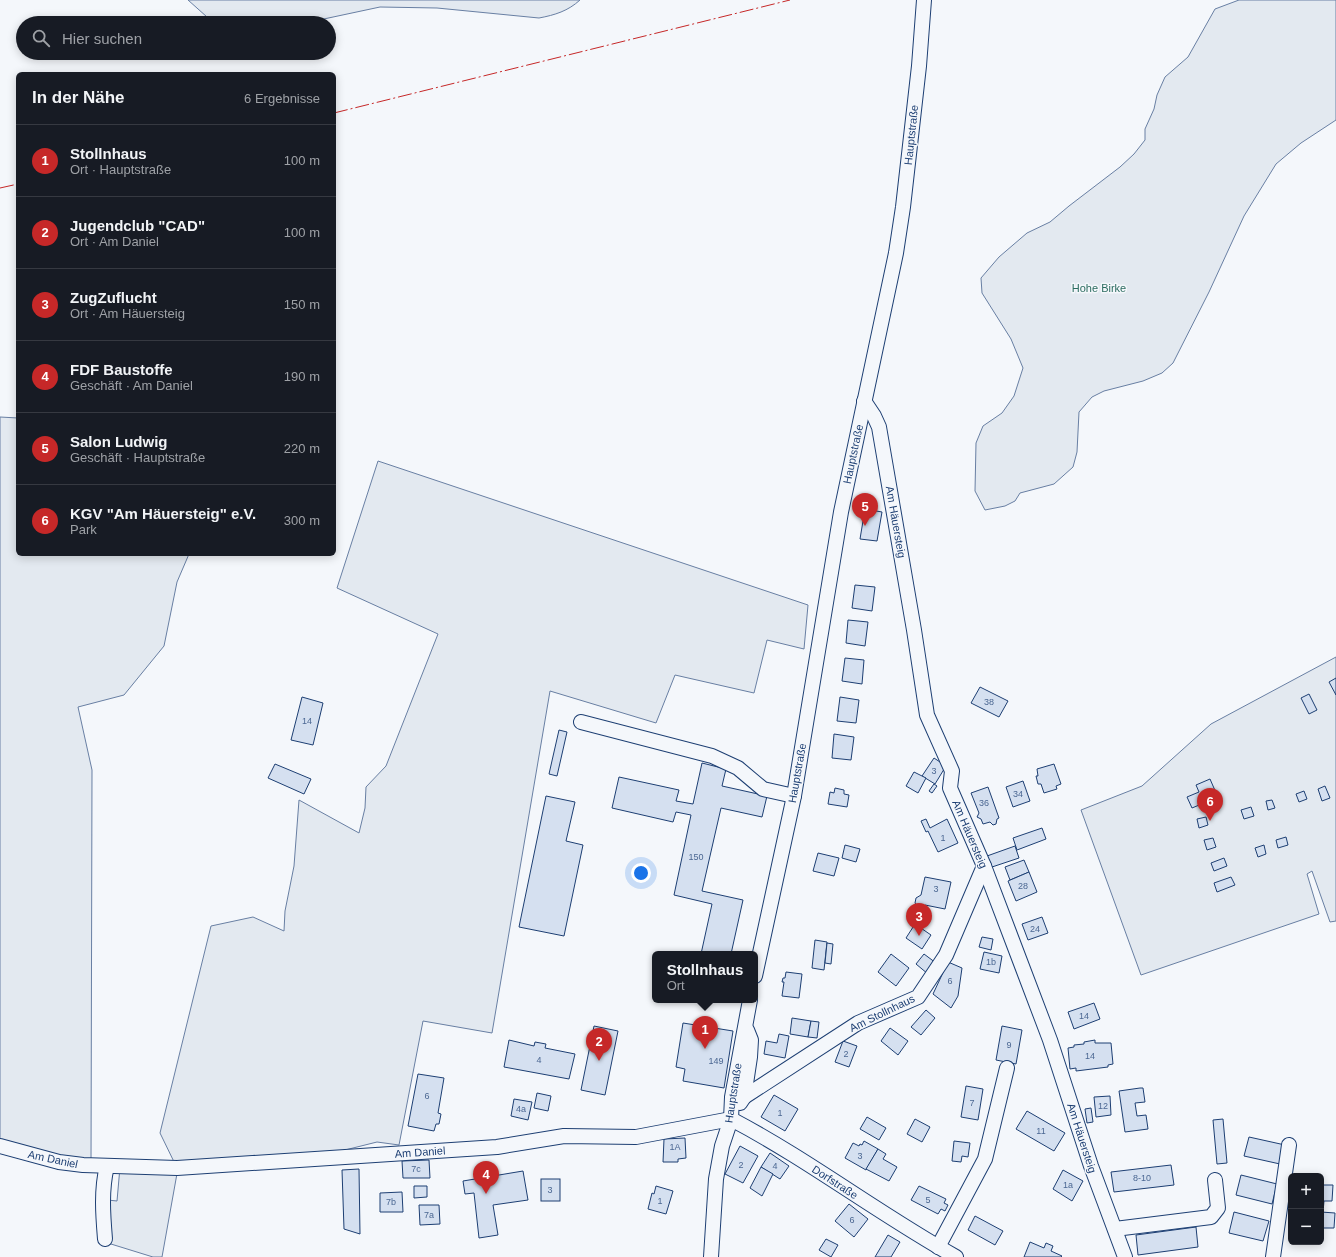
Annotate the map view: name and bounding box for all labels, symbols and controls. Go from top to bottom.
search box [16,16,336,60]
icon: search [30,27,52,49]
text: Hier suchen [62,30,142,47]
text: In der Nähe [32,88,125,107]
text: 6 Ergebnisse [244,91,320,106]
street label: Hauptstraße [902,104,920,166]
text: Stollnhaus [70,145,147,162]
text: 1 [41,153,49,168]
text: 100 m [284,153,320,168]
text: Ort · Hauptstraße [70,162,171,177]
text: Jugendclub "CAD" [70,217,205,234]
text: 2 [41,225,49,240]
text: 100 m [284,225,320,240]
text: Ort · Am Daniel [70,234,159,249]
park label: Hohe Birke [1072,282,1126,294]
text: ZugZuflucht [70,289,157,306]
text: 3 [41,297,49,312]
text: 150 m [284,297,320,312]
text: Ort · Am Häuersteig [70,306,185,321]
text: FDF Baustoffe [70,361,173,378]
text: 4 [41,369,49,384]
text: 190 m [284,369,320,384]
text: Geschäft · Am Daniel [70,378,193,393]
street label: Hauptstraße [841,423,865,485]
text: Salon Ludwig [70,433,168,450]
text: 5 [41,441,49,456]
text: 220 m [284,441,320,456]
text: Geschäft · Hauptstraße [70,450,205,465]
street label: Am Häuersteig [884,485,908,559]
pin: 5 [852,493,878,526]
text: KGV "Am Häuersteig" e.V. [70,505,256,522]
text: 6 [41,513,49,528]
text: 300 m [284,513,320,528]
text: Park [70,522,97,537]
house number: 38 [984,697,994,707]
house number: 14 [302,716,312,726]
street label: Hauptstraße [786,742,808,804]
house number: 3 [931,766,937,776]
pin: 6 [1197,788,1223,821]
house number: 34 [1013,789,1023,799]
street label: Am Häuersteig [950,798,990,870]
house number: 36 [979,798,989,808]
house number: 1 [940,833,946,843]
house number: 150 [688,852,704,862]
your location [631,863,651,883]
house number: 28 [1018,881,1028,891]
house number: 3 [933,884,939,894]
pin: 3 [906,903,932,936]
house number: 24 [1030,924,1040,934]
popup [652,951,758,1003]
house number: 1b [986,957,996,967]
text: Stollnhaus [667,961,743,978]
house number: 6 [947,976,953,986]
text: Ort [667,978,685,993]
street label: Am Stollnhaus [847,992,917,1034]
house number: 14 [1079,1011,1089,1021]
pin: 1 [692,1016,718,1049]
pin: 2 [586,1028,612,1061]
house number: 9 [1006,1040,1012,1050]
house number: 2 [843,1049,849,1059]
house number: 14 [1085,1051,1095,1061]
house number: 4 [536,1055,542,1065]
house number: 149 [708,1056,724,1066]
street label: Hauptstraße [722,1062,744,1124]
house number: 6 [424,1091,430,1101]
house number: 7 [969,1098,975,1108]
house number: 12 [1098,1101,1108,1111]
street label: Am Häuersteig [1065,1102,1099,1174]
house number: 4a [516,1104,526,1114]
house number: 1 [777,1108,783,1118]
house number: 11 [1036,1126,1046,1136]
house number: 1A [669,1142,681,1152]
street label: Am Daniel [394,1144,446,1160]
street label: Am Daniel [27,1148,79,1170]
house number: 3 [857,1151,863,1161]
house number: 2 [738,1160,744,1170]
pin: 4 [473,1161,499,1194]
house number: 4 [772,1161,778,1171]
street label: Dorfstraße [810,1163,860,1201]
house number: 7c [411,1164,421,1174]
house number: 8-10 [1133,1173,1151,1183]
map controls [1288,1173,1324,1245]
button: + [1288,1173,1324,1209]
house number: 1a [1063,1180,1073,1190]
house number: 3 [547,1185,553,1195]
house number: 5 [925,1195,931,1205]
house number: 1 [657,1196,663,1206]
house number: 7b [386,1197,396,1207]
button: − [1288,1209,1324,1245]
house number: 7a [424,1210,434,1220]
house number: 6 [849,1215,855,1225]

